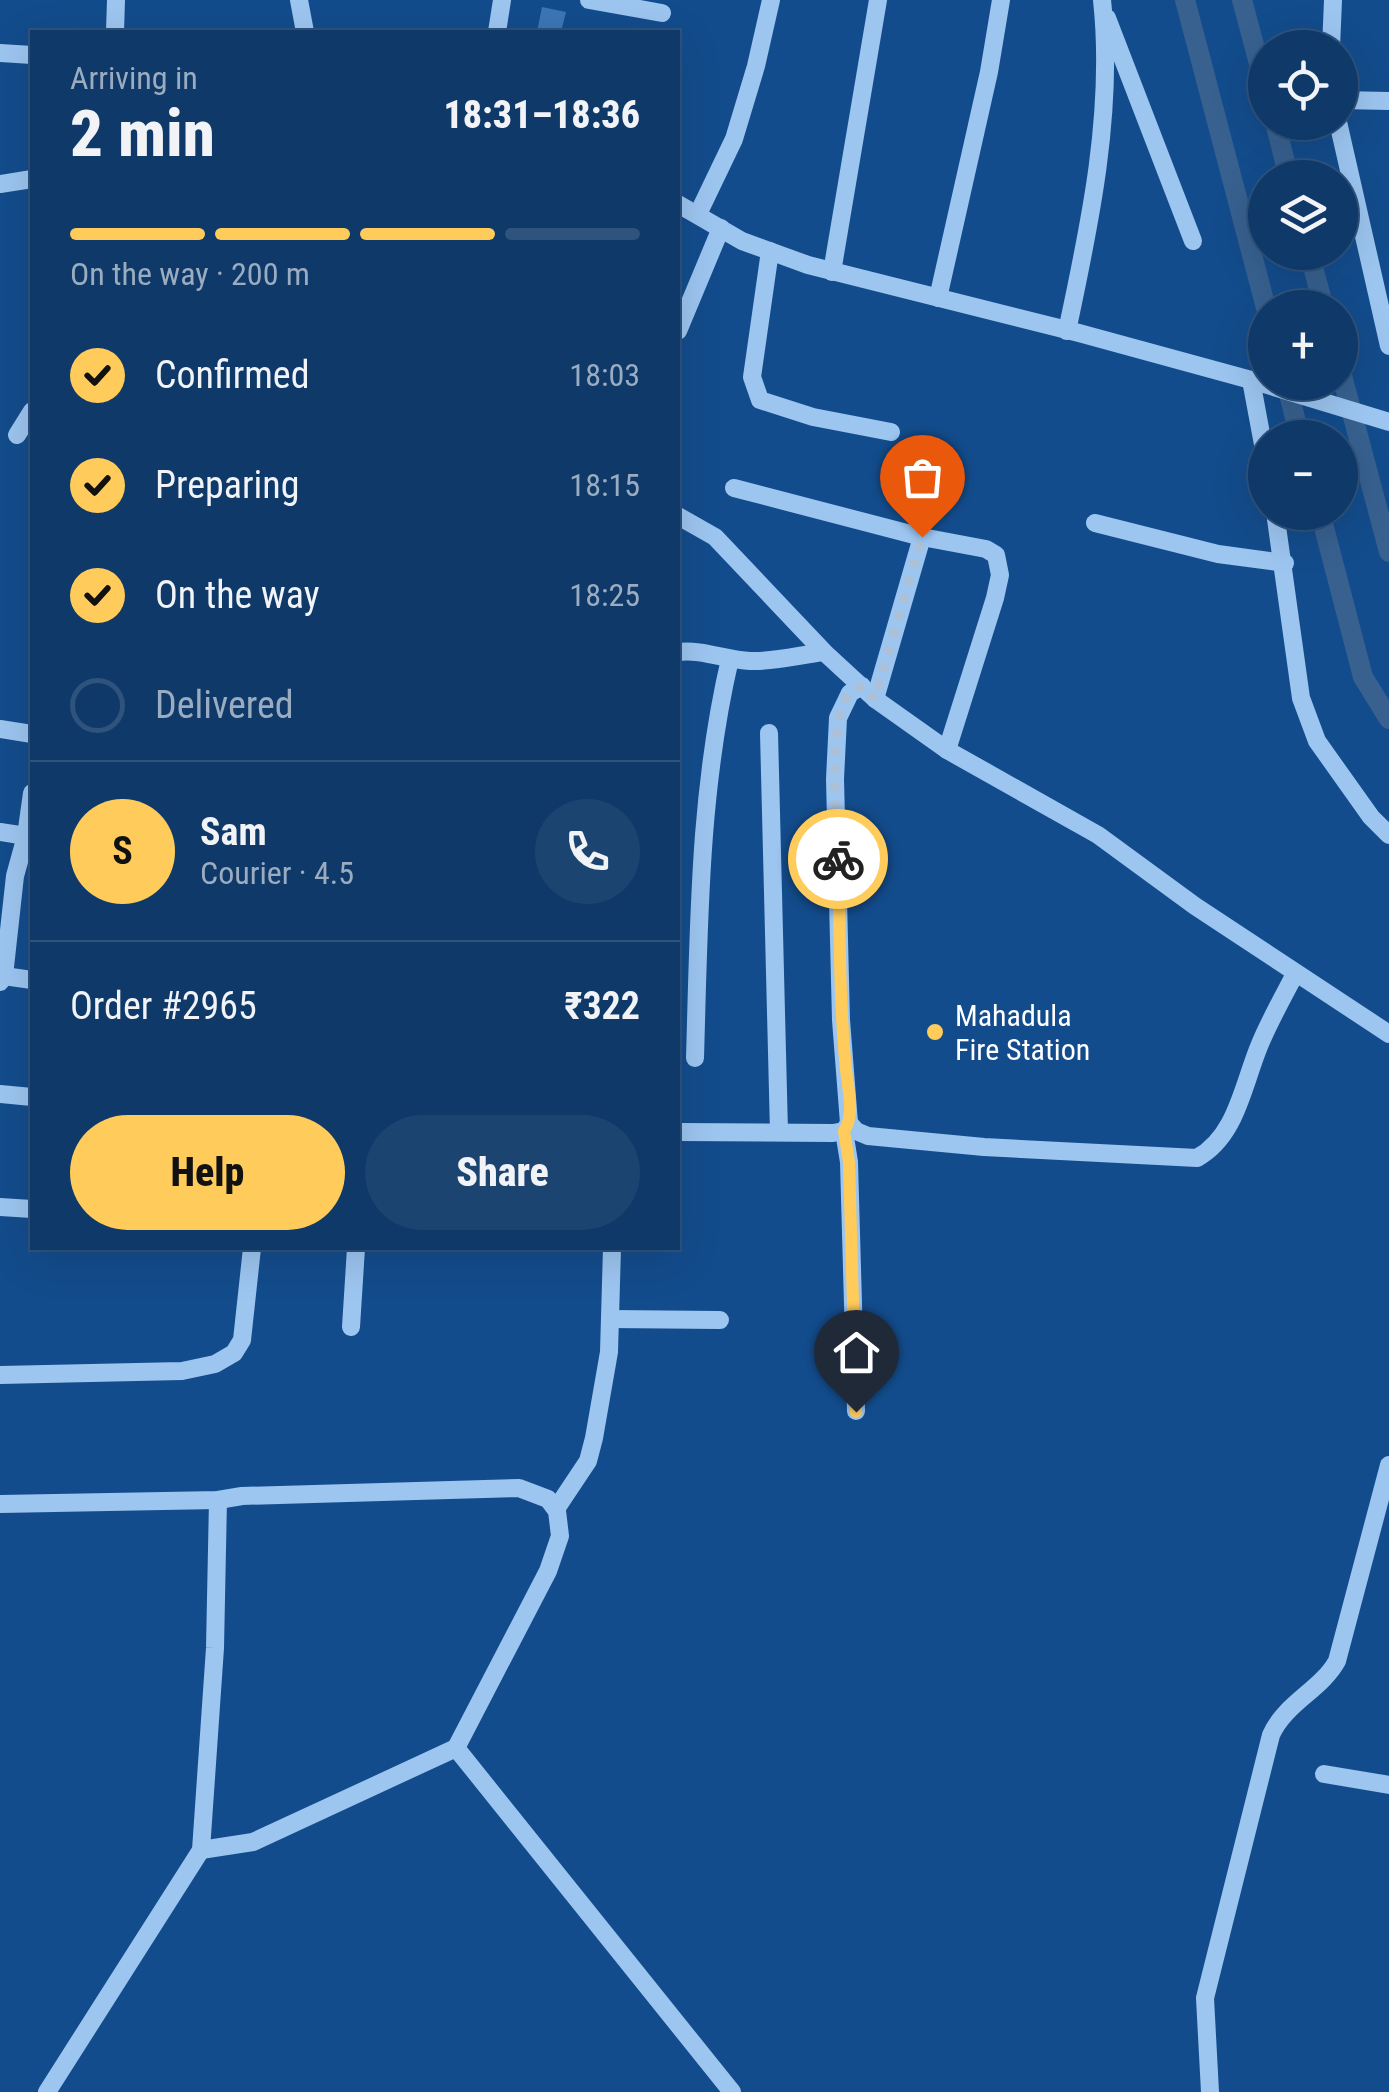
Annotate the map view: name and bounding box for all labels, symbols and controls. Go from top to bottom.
map controls [1248,30,1358,530]
button: locate [1248,30,1358,140]
text: Arriving in [70,59,198,97]
text: 18:31–18:36 [443,93,640,137]
text: 2 min [70,96,215,172]
button: layers [1248,160,1358,270]
text: On the way · 200 m [70,255,310,293]
button: + [1248,290,1358,400]
icon: check [70,348,125,403]
text: Confirmed [155,353,310,397]
text: 18:03 [569,356,640,394]
button: − [1248,420,1358,530]
pin [880,435,965,538]
icon: bag [895,450,950,505]
icon: check [70,458,125,513]
text: Preparing [155,463,300,507]
text: 18:15 [569,466,640,504]
icon: check [70,568,125,623]
text: On the way [155,573,320,617]
text: 18:25 [569,576,640,614]
text: Delivered [155,683,294,727]
button: phone [535,799,640,904]
courier [788,809,888,909]
text: Sam [200,810,267,854]
text: S [112,829,133,873]
icon: bike [811,832,866,887]
text: Courier · 4.5 [200,854,354,892]
text: Order #2965 [70,984,257,1028]
text: ₹322 [564,984,640,1028]
place label: Mahadula Fire Station [955,998,1090,1067]
marker: Mahadula Fire Station [924,1021,946,1043]
button: Help [70,1115,345,1230]
button: Share [365,1115,640,1230]
pin [814,1310,899,1413]
icon: home [829,1325,884,1380]

